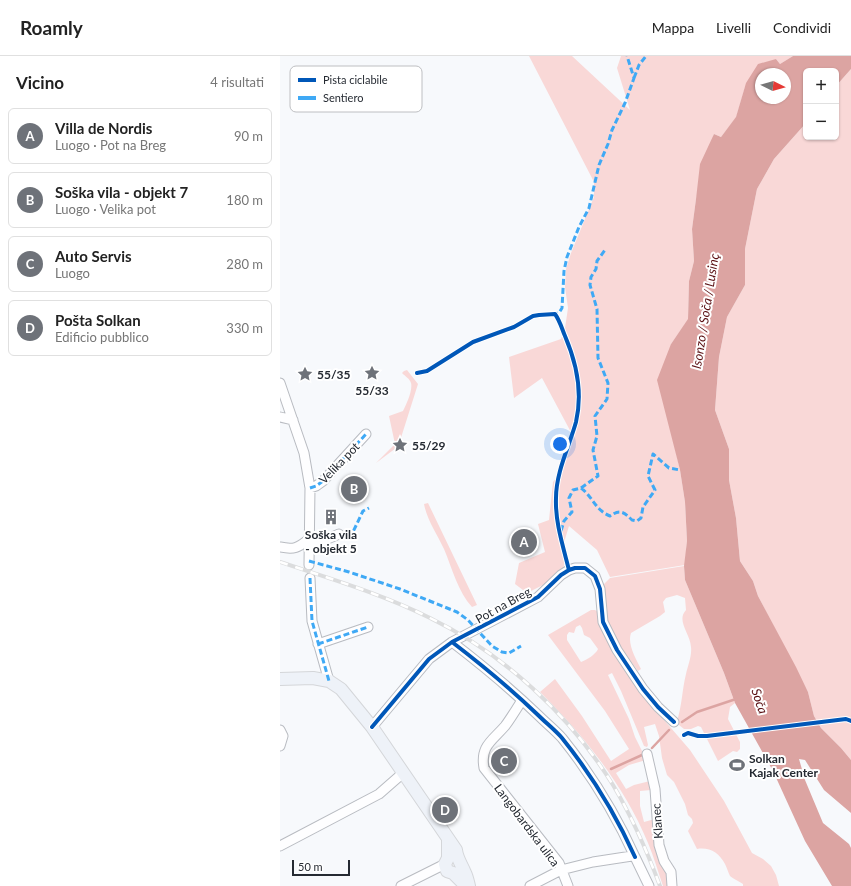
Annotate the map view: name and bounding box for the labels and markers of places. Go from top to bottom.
place icon: 55/33 [363,364,381,382]
place icon: 55/35 [296,365,314,383]
place label: 55/35 [317,367,350,382]
place label: 55/33 [355,383,389,398]
place icon: 55/29 [391,436,409,454]
place label: 55/29 [412,438,445,453]
pin: B [341,474,367,504]
building icon: Soška vila - objekt 5 [322,508,340,526]
place label: Soška vila - objekt 5 [305,527,357,556]
pin: A [511,527,537,557]
pin: C [491,746,517,776]
place label: Solkan Kajak Center [749,751,818,780]
sports icon: Solkan Kajak Center [728,756,746,774]
pin: D [432,795,458,825]

